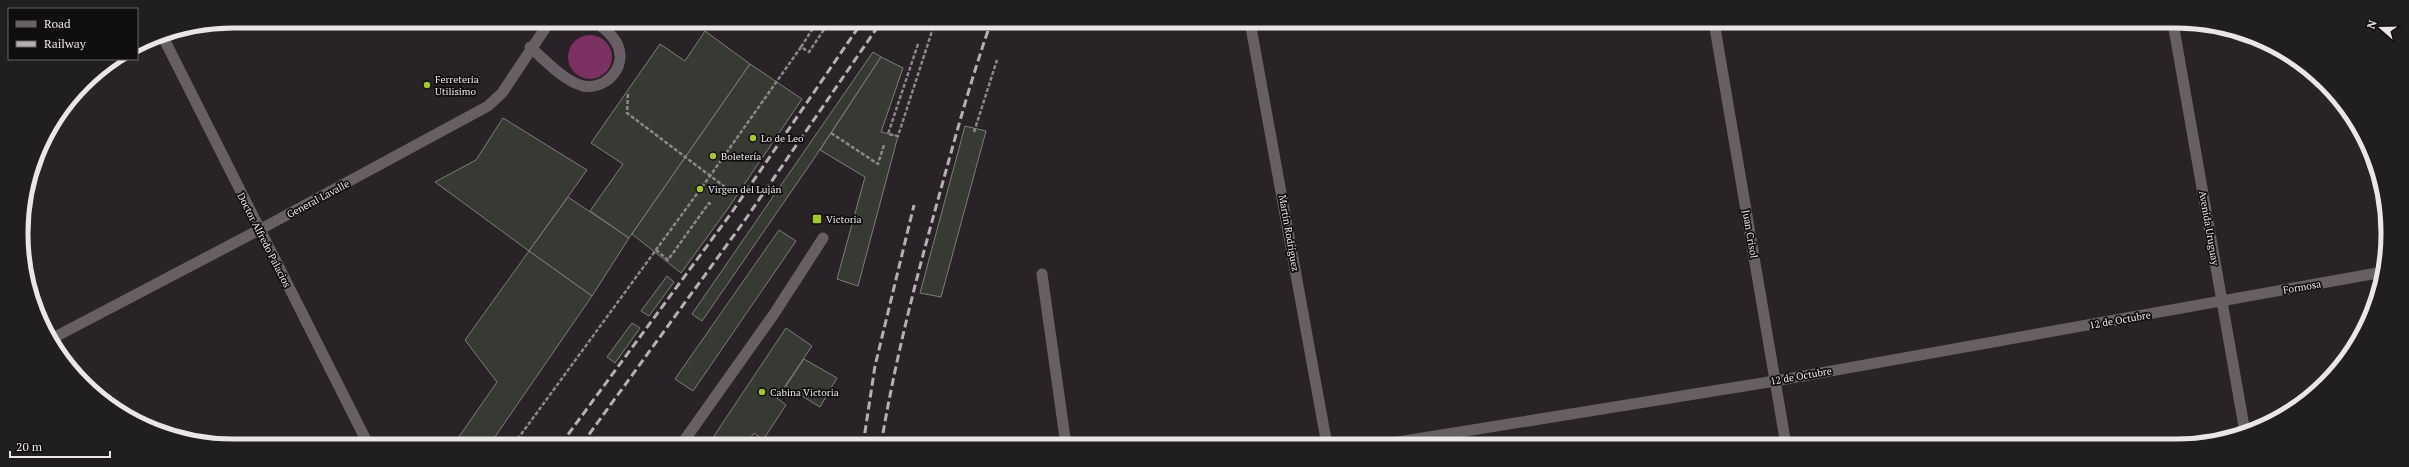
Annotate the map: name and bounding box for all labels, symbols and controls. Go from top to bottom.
legend [8,8,138,60]
north arrow [2361,8,2401,48]
text: Road [44,16,71,31]
text: N [2364,18,2380,31]
text: Railway [44,36,87,51]
place label: Ferreteria Utilisimo [435,73,479,98]
marker: Ferreteria Utilisimo [422,80,432,90]
place label: Lo de Leo [761,132,804,145]
marker: Lo de Leo [748,133,758,143]
place label: Boletería [721,150,761,163]
marker: Boletería [708,151,718,161]
street label: General Lavalle [285,177,351,221]
place label: Virgen del Luján [708,183,782,196]
marker: Virgen del Luján [695,184,705,194]
street label: Doctor Alfredo Palacios [234,190,294,290]
street label: Avenida Uruguay [2196,190,2222,267]
street label: Martín Rodríguez [1276,194,1302,272]
street label: Juan Crisol [1739,209,1761,259]
marker: Victoria [811,213,823,225]
place label: Victoria [826,213,862,226]
street label: Formosa [2282,277,2322,297]
street label: 12 de Octubre [2088,308,2152,332]
street label: 12 de Octubre [1769,364,1833,388]
place label: Cabina Victoria [770,386,839,399]
marker: Cabina Victoria [757,387,767,397]
scale bar [10,433,110,459]
text: 20 m [16,439,43,454]

